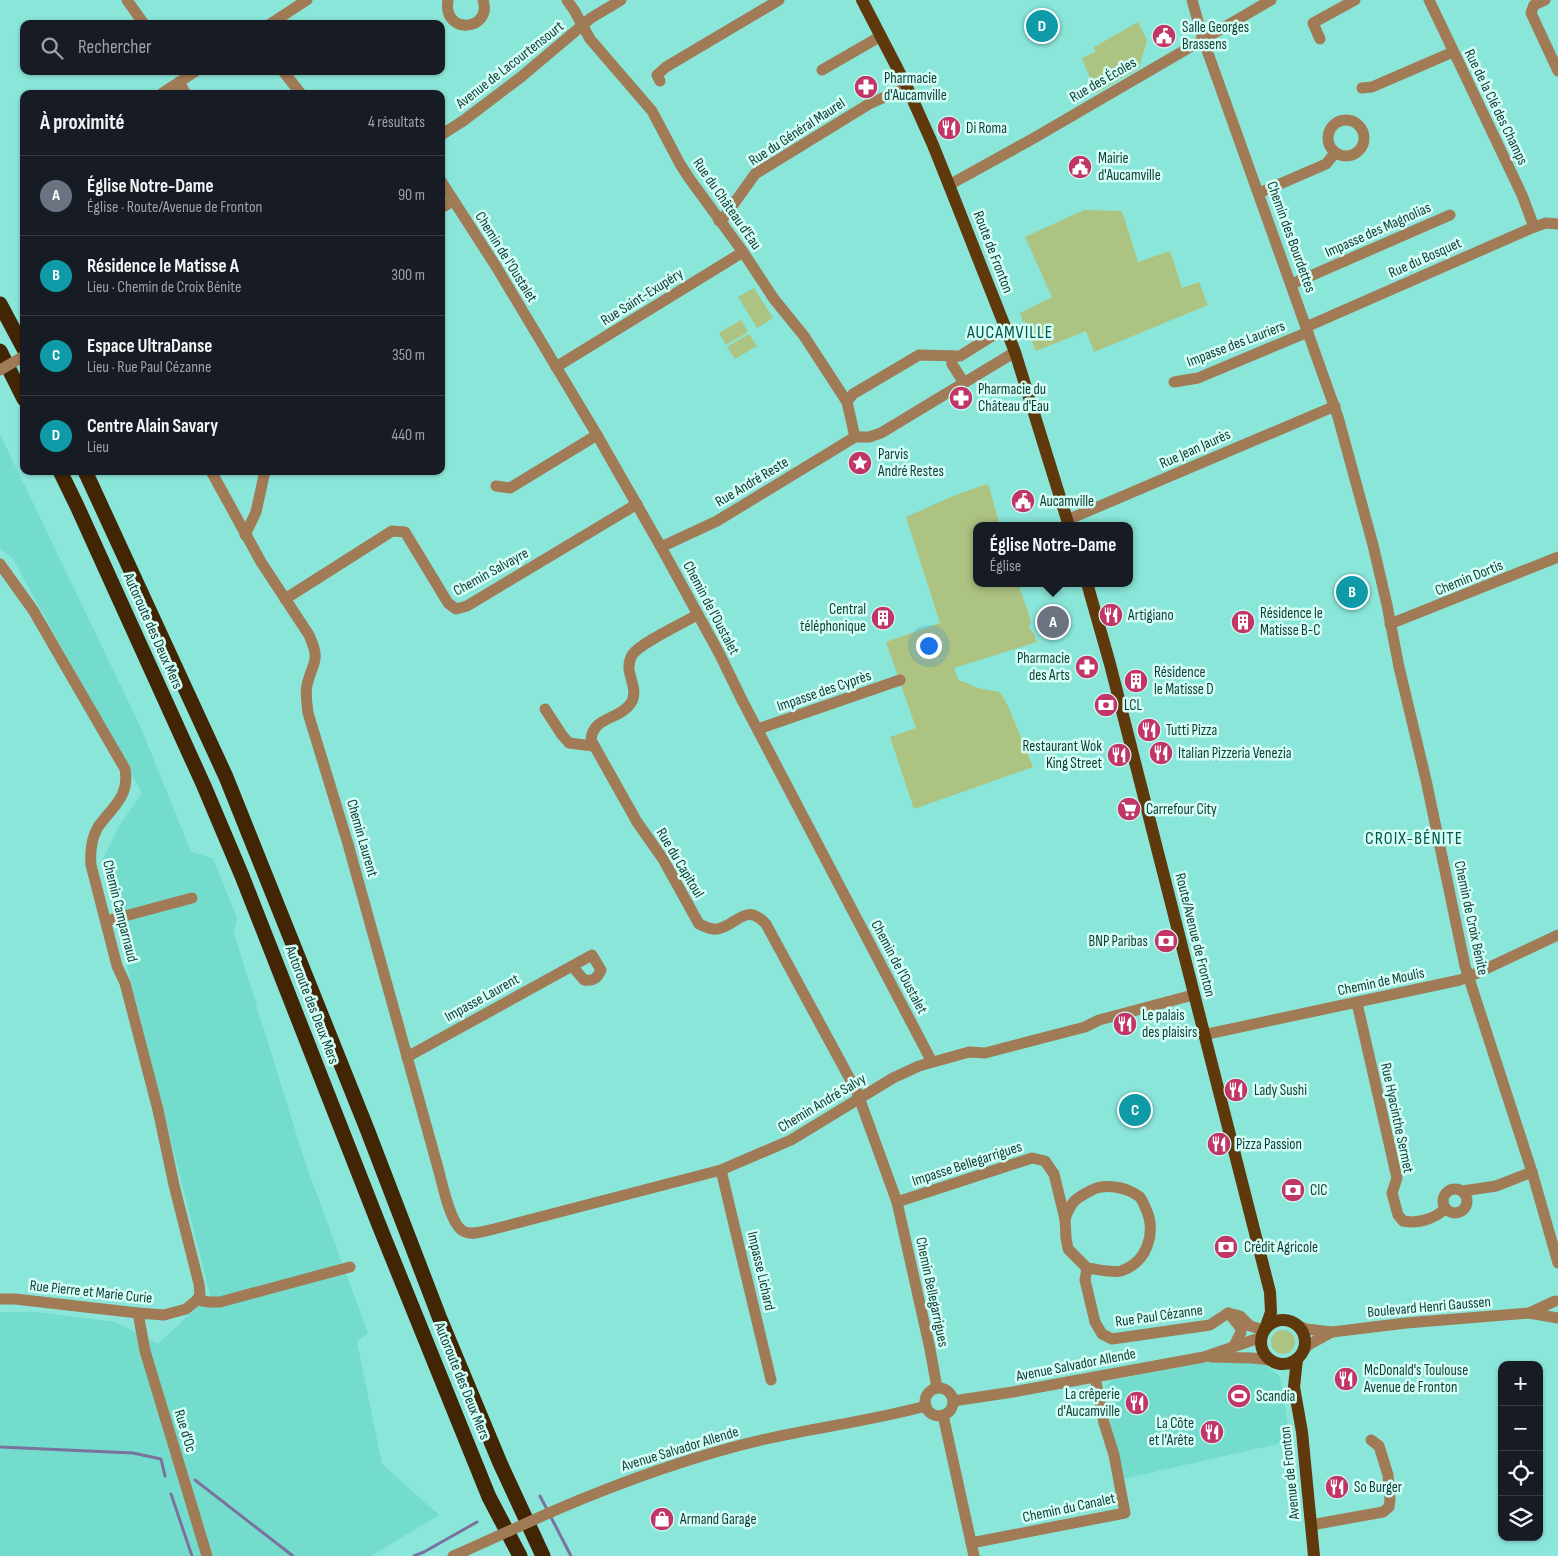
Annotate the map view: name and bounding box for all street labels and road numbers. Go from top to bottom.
street label: Avenue de Lacourtensourt [451,17,568,114]
street label: Rue de la Clé des Champs [1460,46,1532,168]
street label: Rue des Écoles [1066,53,1140,107]
street label: Rue du Général Maurel [745,94,849,170]
street label: Rue du Château d'Eau [688,155,766,253]
street label: Chemin des Bourdettes [1262,179,1320,295]
street label: Impasse des Magnolias [1322,198,1434,262]
street label: Chemin de l'Oustalet [471,208,542,306]
street label: Route de Fronton [969,208,1017,296]
street label: Rue du Bosquet [1386,233,1465,283]
street label: Rue Saint-Exupéry [597,264,687,330]
street label: Impasse des Lauriers [1184,317,1288,371]
street label: Rue Jean Jaurès [1156,425,1234,473]
street label: Rue André Reste [712,453,792,511]
street label: Chemin Salvayre [450,544,532,600]
street label: Chemin Dortis [1432,556,1506,600]
street label: Chemin de l'Oustalet [678,558,744,658]
street label: Autoroute des Deux Mers [119,569,187,692]
street label: Impasse des Cyprès [774,666,874,716]
street label: Chemin Laurent [342,797,382,879]
street label: Rue du Capitoul [652,825,708,901]
street label: Chemin Camparnaud [98,858,142,964]
street label: Chemin de Croix Bénite [1450,859,1492,977]
street label: Route/Avenue de Fronton [1170,871,1220,999]
street label: Chemin de l'Oustalet [866,917,932,1017]
street label: Autoroute des Deux Mers [280,942,343,1067]
street label: Chemin de Moulis [1336,964,1426,1000]
street label: Impasse Laurent [441,970,523,1026]
street label: Rue Hyacinthe Sermet [1376,1061,1418,1175]
street label: Chemin André Salvy [775,1069,870,1137]
street label: Impasse Bellegarrigues [910,1137,1024,1191]
street label: Impasse Lichard [743,1230,779,1312]
street label: Chemin Bellegarrigues [911,1235,953,1349]
street label: Rue Pierre et Marie Curie [29,1276,153,1308]
street label: Boulevard Henri Gaussen [1366,1292,1492,1322]
street label: Rue Paul Cézanne [1114,1300,1204,1332]
street label: Autoroute des Deux Mers [429,1319,494,1442]
street label: Avenue Salvador Allende [1014,1344,1137,1386]
street label: Rue d'Oc [170,1407,200,1455]
street label: Avenue Salvador Allende [618,1422,741,1476]
street label: Avenue de Fronton [1276,1426,1304,1521]
street label: Chemin du Canalet [1021,1489,1117,1527]

